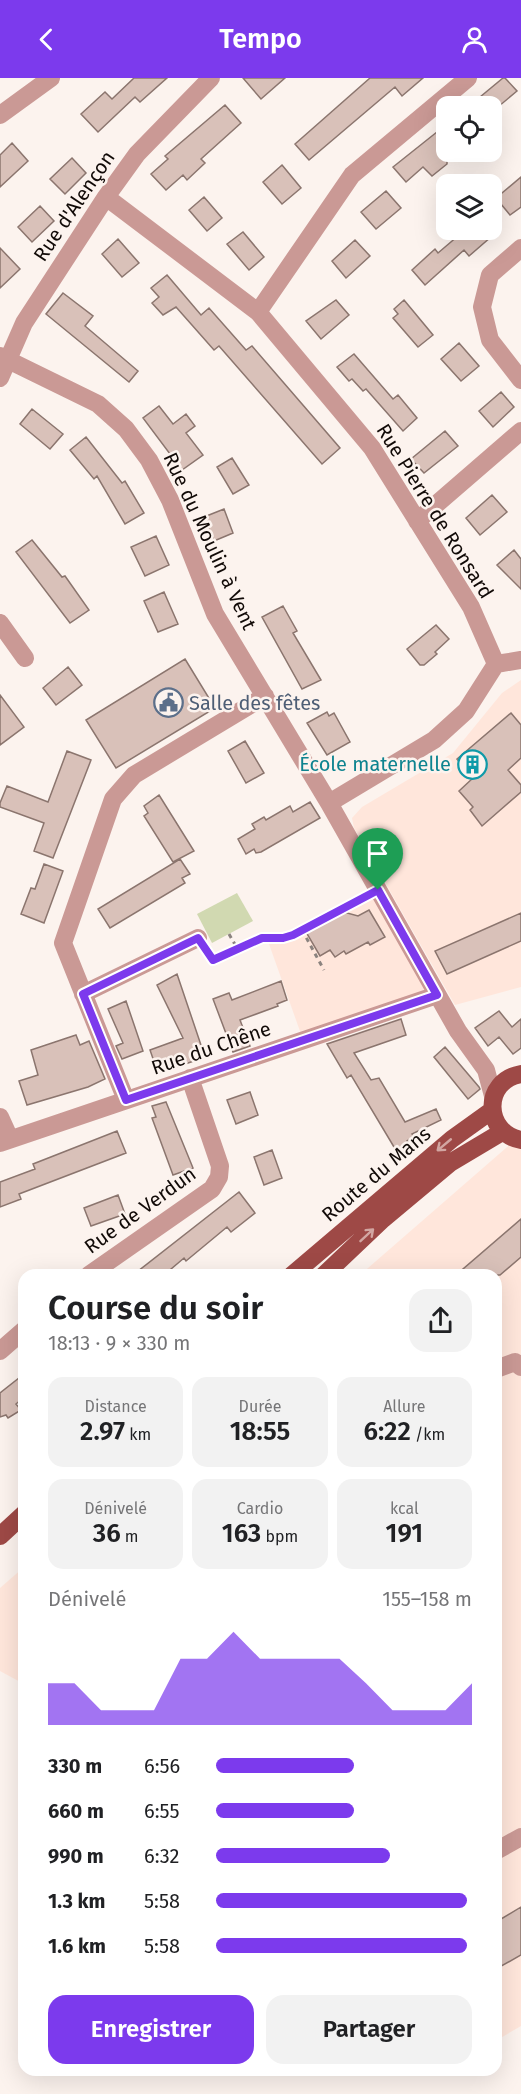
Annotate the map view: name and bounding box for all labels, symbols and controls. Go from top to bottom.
icon: back [30,23,63,56]
text: Tempo [219,23,302,55]
icon: person [458,23,491,56]
map controls [436,96,502,240]
button: locate [436,96,502,162]
street label: Rue d'Alençon [28,146,121,266]
button: layers [436,174,502,240]
street label: Rue Pierre de Ronsard [371,419,499,603]
street label: Rue du Moulin à Vent [158,449,262,634]
public building icon: Salle des fêtes [152,687,184,719]
place label: Salle des fêtes [189,691,320,715]
building icon: École maternelle [456,748,488,780]
place label: École maternelle [299,752,451,776]
pin [352,828,403,890]
icon: arrive [361,837,394,870]
street label: Rue du Chêne [148,1016,274,1080]
street label: Route du Mans [317,1122,435,1226]
one-way arrow [436,1139,452,1152]
street label: Rue de Verdun [80,1161,200,1259]
one-way arrow [359,1228,374,1242]
text: Course du soir [48,1288,263,1328]
button: share [409,1289,472,1352]
text: 18:13 · 9 × 330 m [48,1331,190,1355]
text: Distance [85,1397,147,1416]
text: Durée [239,1397,281,1416]
text: Allure [383,1397,425,1416]
text: 2.97 [80,1416,125,1447]
text: 18:55 [230,1416,290,1447]
text: 6:22 [363,1416,411,1447]
text: km [125,1425,151,1444]
text: /km [411,1425,445,1444]
text: Dénivelé [84,1499,147,1518]
text: Cardio [237,1499,283,1518]
text: kcal [390,1499,419,1518]
text: 36 [93,1518,121,1549]
text: 163 [222,1518,261,1549]
text: 191 [386,1518,423,1549]
text: m [121,1527,139,1546]
text: bpm [261,1527,298,1546]
text: Dénivelé [48,1587,126,1611]
text: 155–158 m [382,1587,472,1611]
text: 330 m [48,1754,102,1778]
text: 6:56 [144,1754,180,1778]
text: 660 m [48,1799,104,1823]
text: 6:55 [144,1799,179,1823]
text: 990 m [48,1844,104,1868]
text: 6:32 [144,1844,179,1868]
text: 1.3 km [48,1889,105,1913]
text: 5:58 [144,1889,180,1913]
text: 1.6 km [48,1934,106,1958]
text: 5:58 [144,1934,180,1958]
button: Enregistrer [48,1995,254,2064]
button: Partager [266,1995,472,2064]

